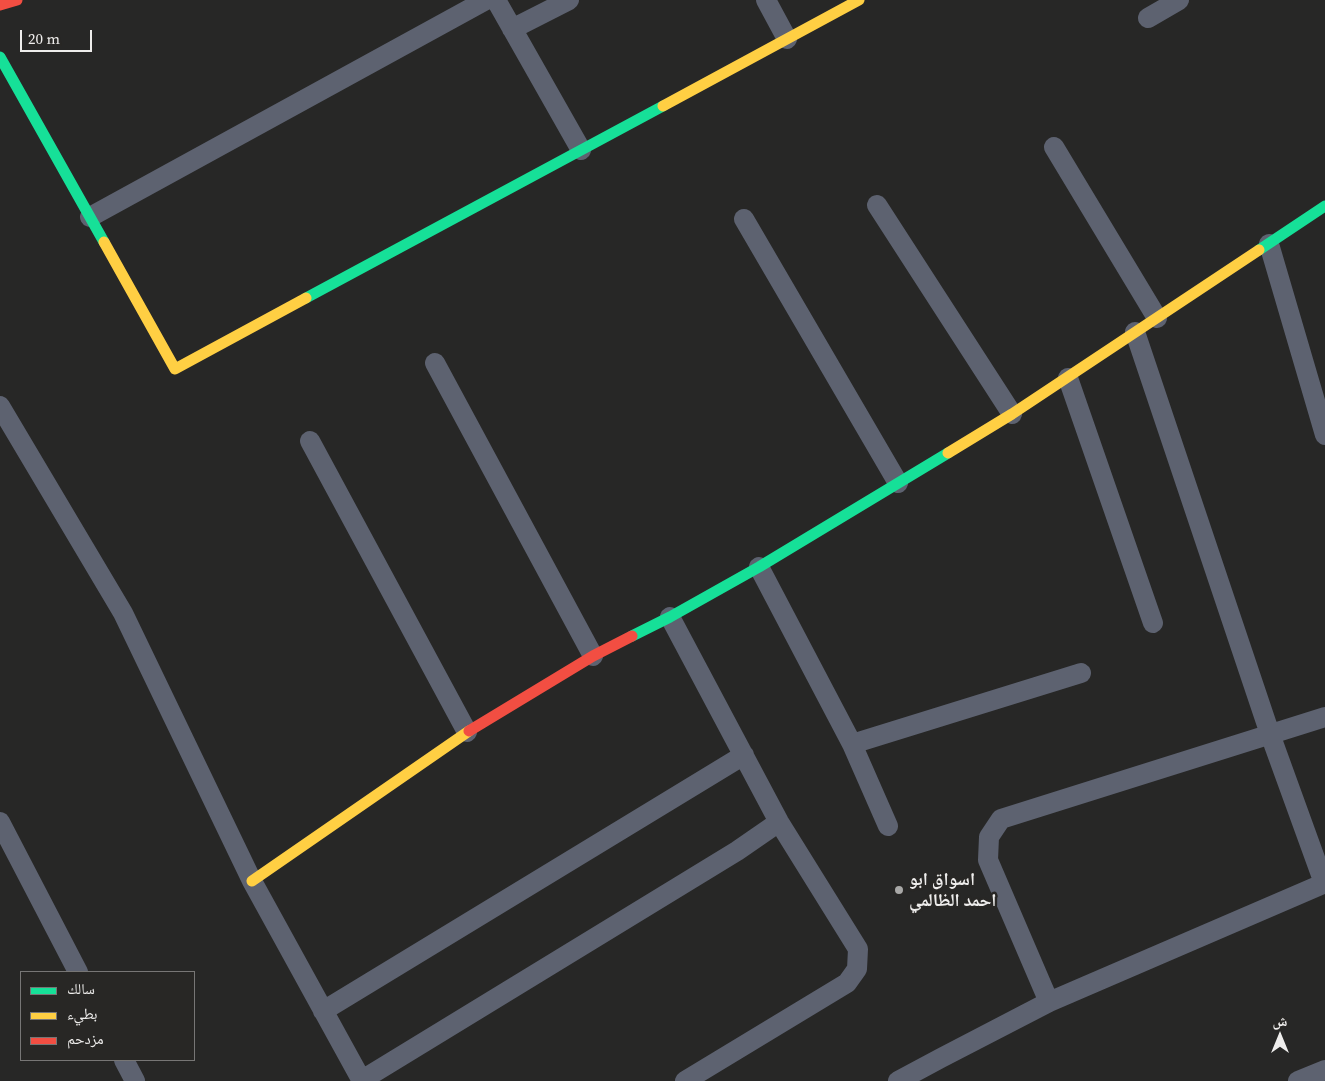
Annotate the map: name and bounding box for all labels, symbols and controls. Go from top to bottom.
scale bar [22,20,95,52]
text: 20 m [28,28,60,49]
place label: اسواق ابو احمد الظالمي [909,869,996,912]
marker: اسواق ابو احمد الظالمي [893,884,905,896]
legend [20,971,195,1061]
text: سالك [67,978,95,999]
text: بطيء [67,1003,97,1024]
north arrow [1255,1011,1305,1061]
text: ش [1273,1011,1287,1031]
text: مزدحم [67,1028,104,1049]

